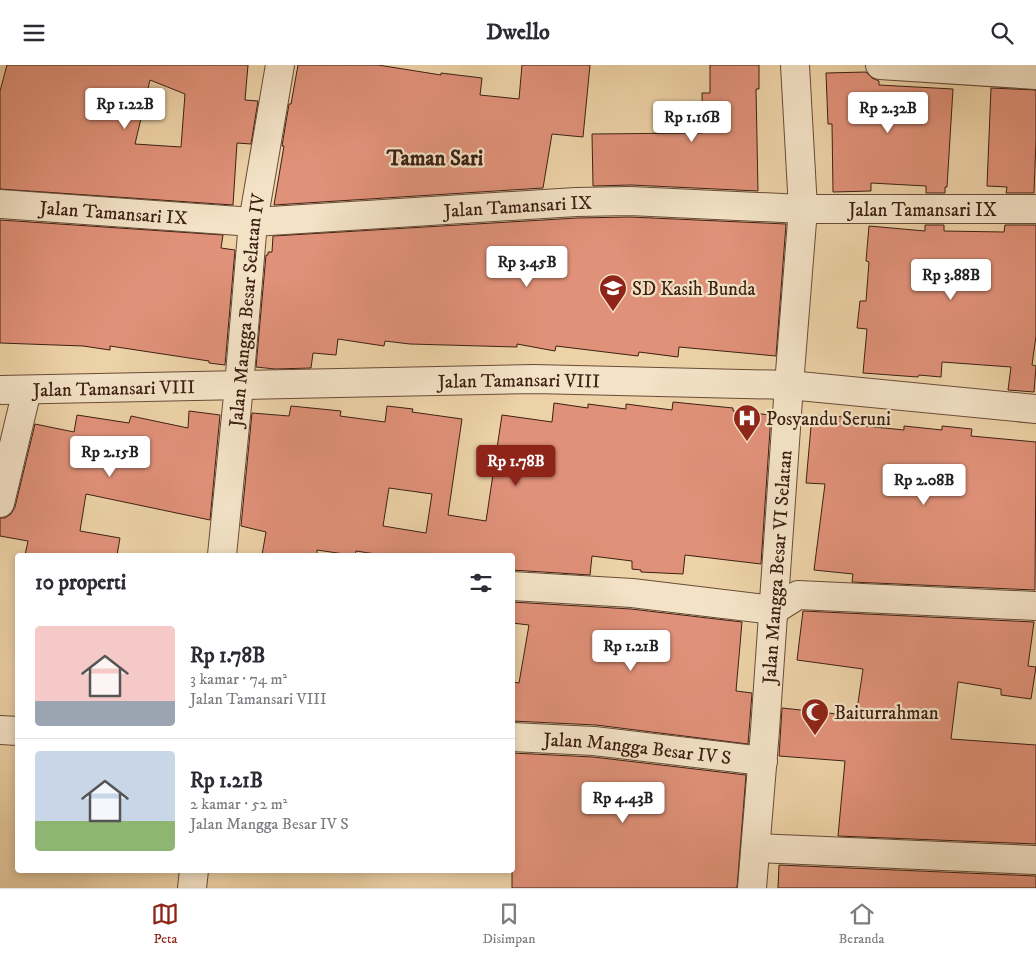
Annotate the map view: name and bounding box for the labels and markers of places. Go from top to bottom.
pin: Rp 1.22B [73,87,177,130]
pin: Rp 2.32B [836,92,940,134]
pin: Rp 1.16B [640,101,744,143]
pin: Rp 3.45B [475,245,579,288]
pin: Rp 3.88B [899,259,1003,301]
school or university icon: SD Kasih Bunda [598,273,628,312]
place label: SD Kasih Bunda [632,278,756,301]
hospital icon: Posyandu Seruni [732,403,762,442]
place label: Posyandu Seruni [766,408,891,431]
pin: Rp 2.15B [58,435,162,478]
pin: Rp 1.78B [464,445,568,487]
pin: Rp 2.08B [872,463,976,506]
pin: Rp 1.21B [579,629,683,672]
mosque icon: Baiturrahman [800,697,830,736]
place label: Baiturrahman [834,702,939,725]
pin: Rp 4.43B [571,781,675,824]

